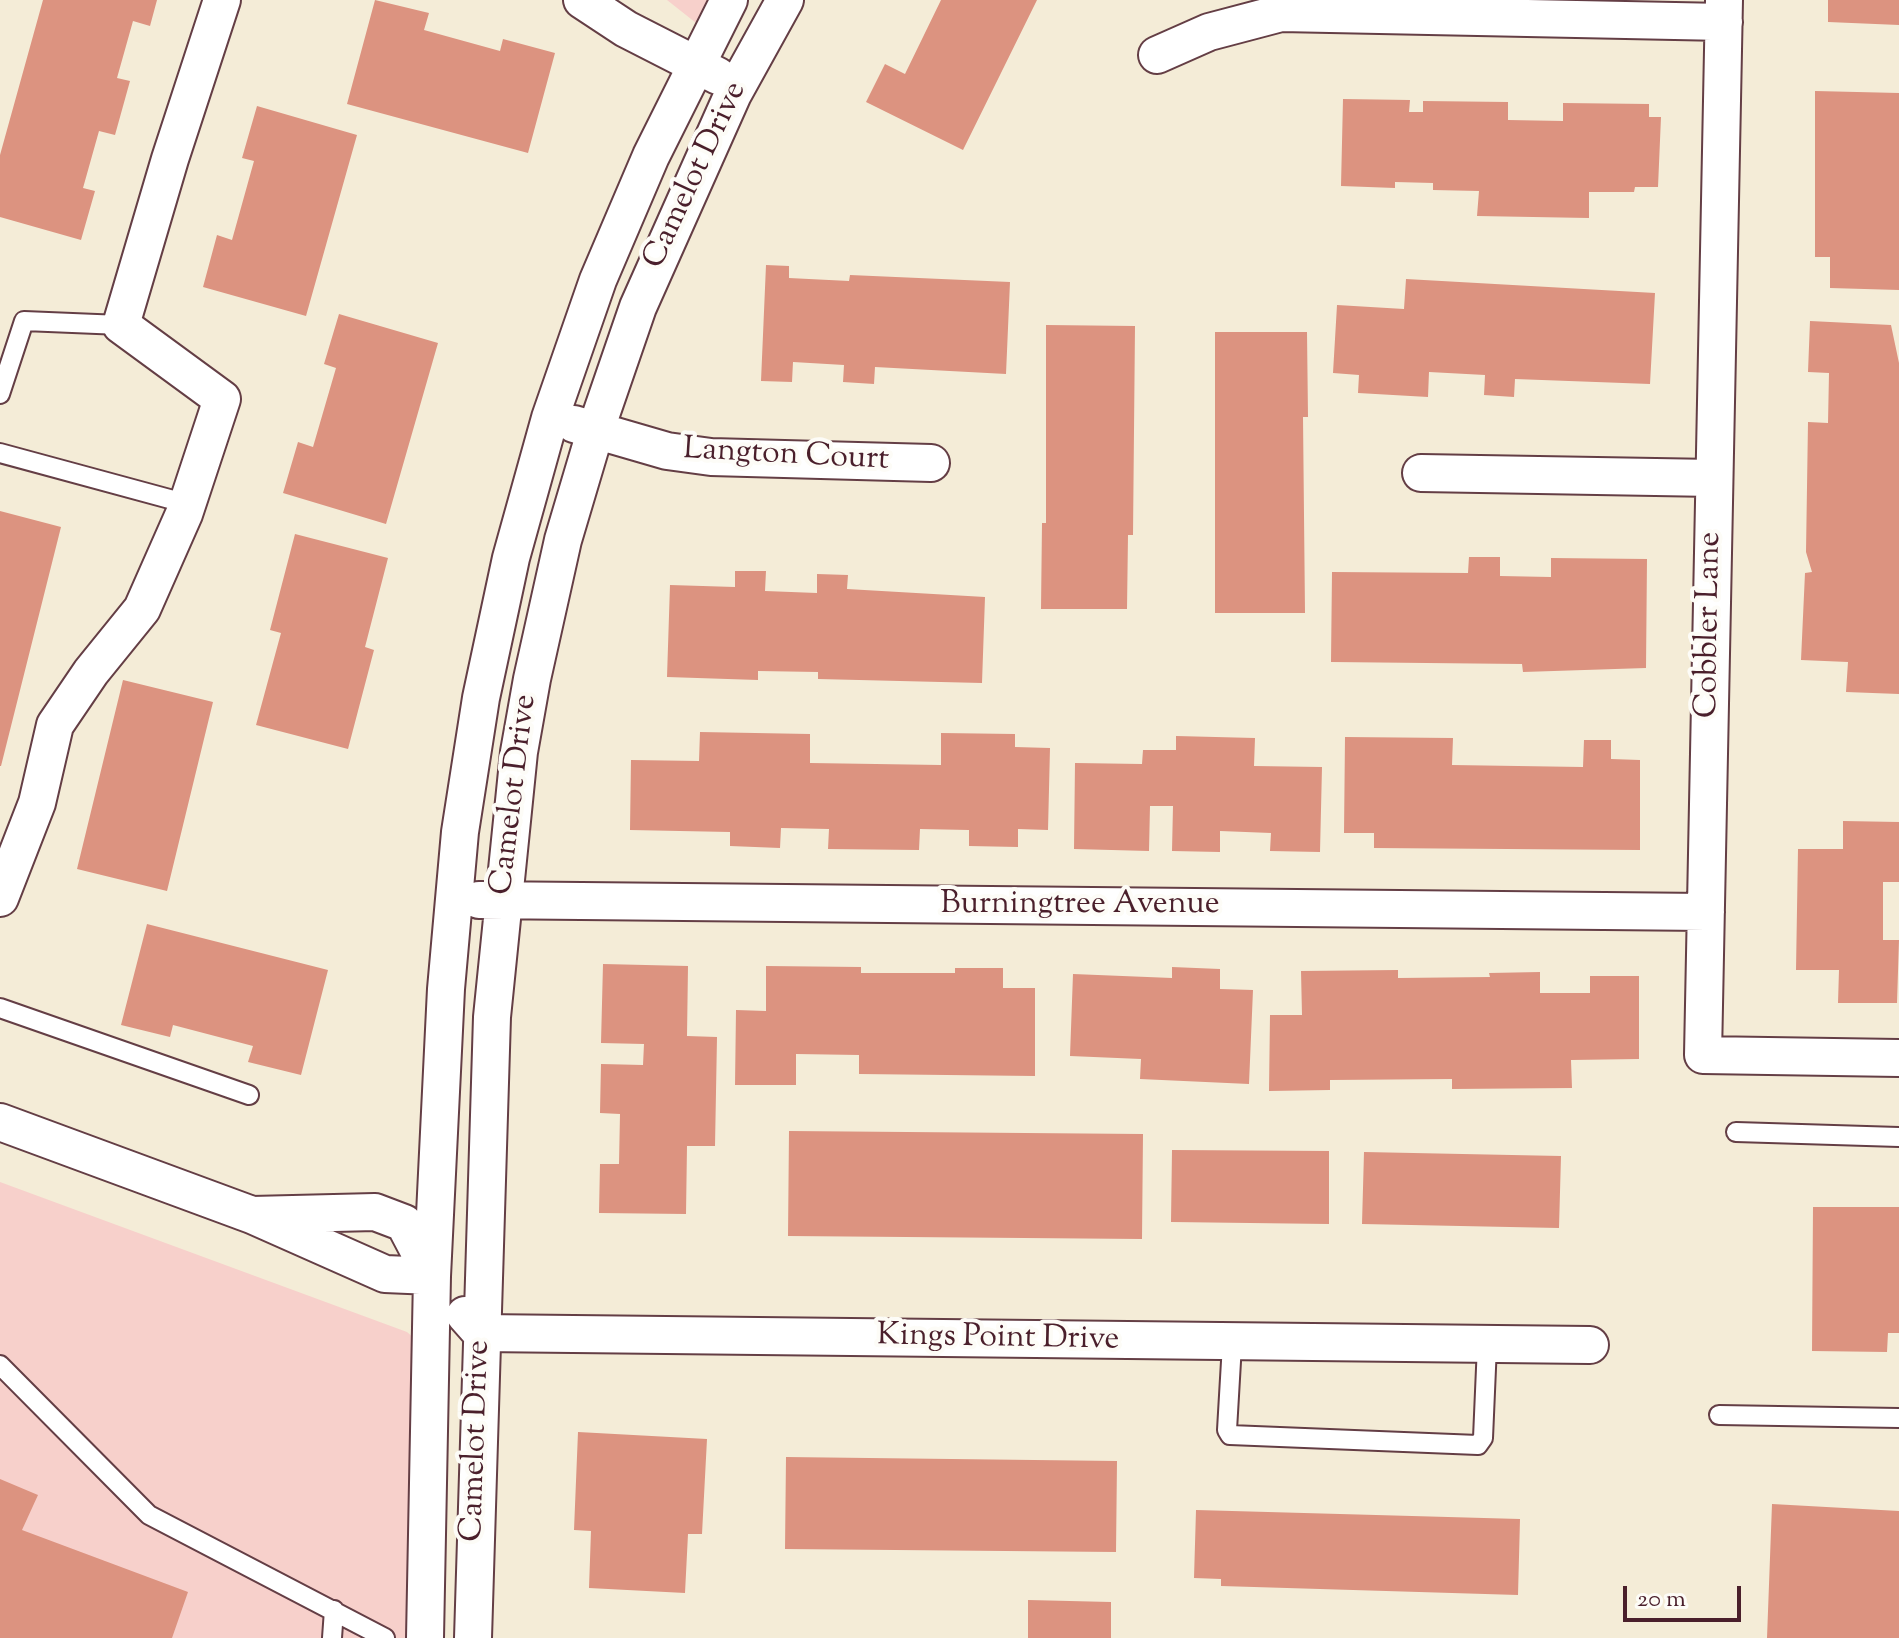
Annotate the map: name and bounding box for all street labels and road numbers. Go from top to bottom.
street label: Camelot Drive [637,76,757,276]
street label: Langton Court [682,432,890,482]
street label: Cobbler Lane [1690,531,1732,719]
street label: Camelot Drive [485,693,547,897]
street label: Burningtree Avenue [940,888,1220,926]
street label: Kings Point Drive [876,1319,1120,1361]
street label: Camelot Drive [455,1340,501,1542]

